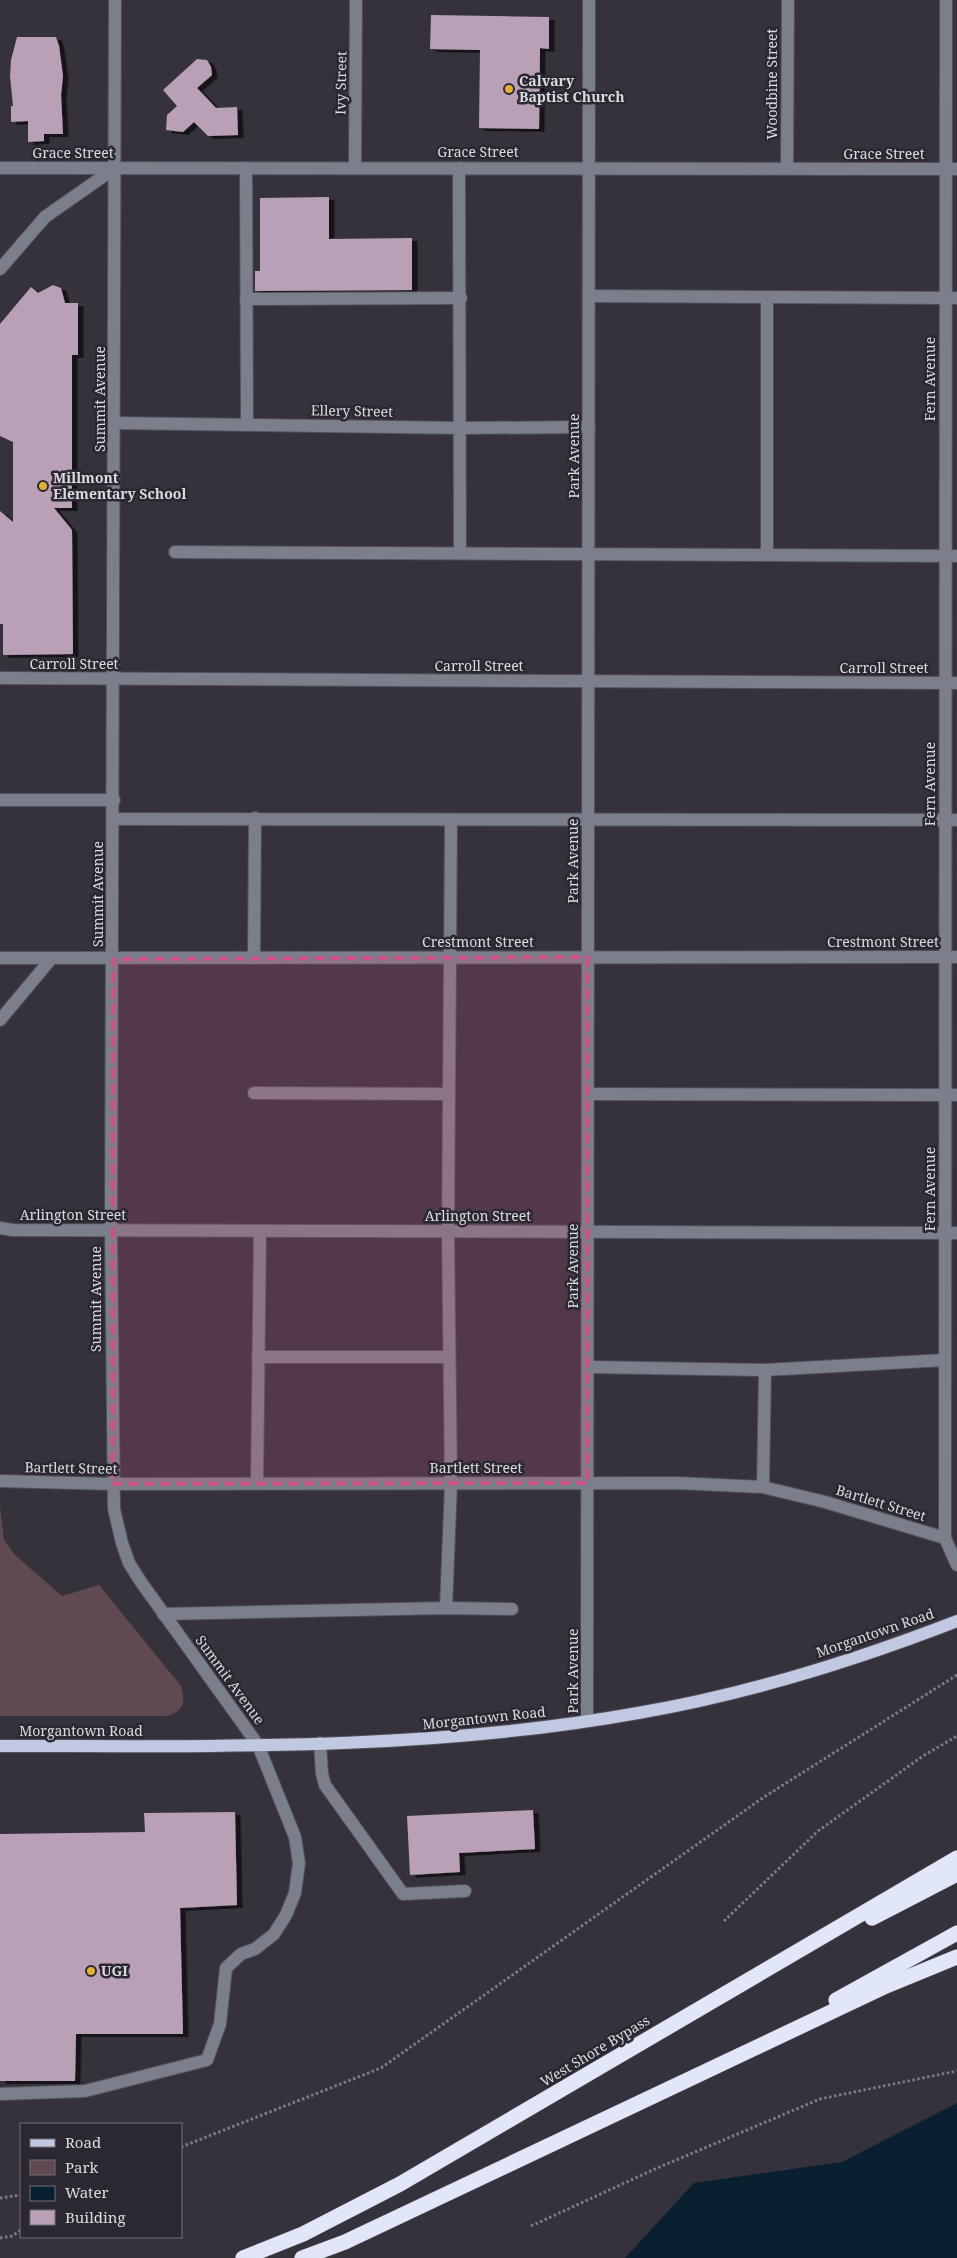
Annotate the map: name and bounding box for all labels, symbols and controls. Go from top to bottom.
street label: Woodbine Street [762,29,781,139]
street label: Ivy Street [330,51,351,115]
place label: Calvary Baptist Church [519,71,625,106]
marker: Calvary Baptist Church [503,83,515,95]
street label: Grace Street [437,142,519,161]
street label: Grace Street [32,143,114,162]
street label: Grace Street [843,144,925,163]
street label: Fern Avenue [920,337,939,421]
street label: Summit Avenue [90,346,109,452]
street label: Ellery Street [311,400,393,421]
street label: Park Avenue [564,414,583,498]
place label: Millmont Elementary School [53,468,186,503]
marker: Millmont Elementary School [37,480,49,492]
street label: Carroll Street [29,654,119,673]
street label: Carroll Street [434,656,524,675]
street label: Carroll Street [839,658,929,677]
street label: Fern Avenue [920,742,939,826]
street label: Park Avenue [563,819,582,903]
street label: Summit Avenue [88,841,107,947]
street label: Crestmont Street [422,932,534,951]
street label: Crestmont Street [827,932,939,951]
street label: Fern Avenue [920,1147,939,1231]
street label: Arlington Street [20,1205,126,1224]
street label: Arlington Street [425,1206,531,1225]
street label: Park Avenue [563,1224,582,1308]
street label: Summit Avenue [86,1246,105,1352]
street label: Bartlett Street [24,1457,118,1478]
street label: Bartlett Street [430,1458,523,1477]
street label: Bartlett Street [834,1480,928,1525]
street label: Morgantown Road [813,1603,937,1662]
street label: Park Avenue [563,1629,582,1713]
street label: Summit Avenue [192,1631,269,1728]
street label: Morgantown Road [421,1702,547,1733]
street label: Morgantown Road [19,1721,143,1740]
place label: UGI [101,1961,128,1980]
marker: UGI [85,1965,97,1977]
street label: West Shore Bypass [537,2010,653,2091]
legend [20,2123,182,2238]
text: Road [65,2132,101,2152]
text: Park [65,2157,99,2177]
text: Water [65,2182,108,2202]
text: Building [65,2207,126,2227]

